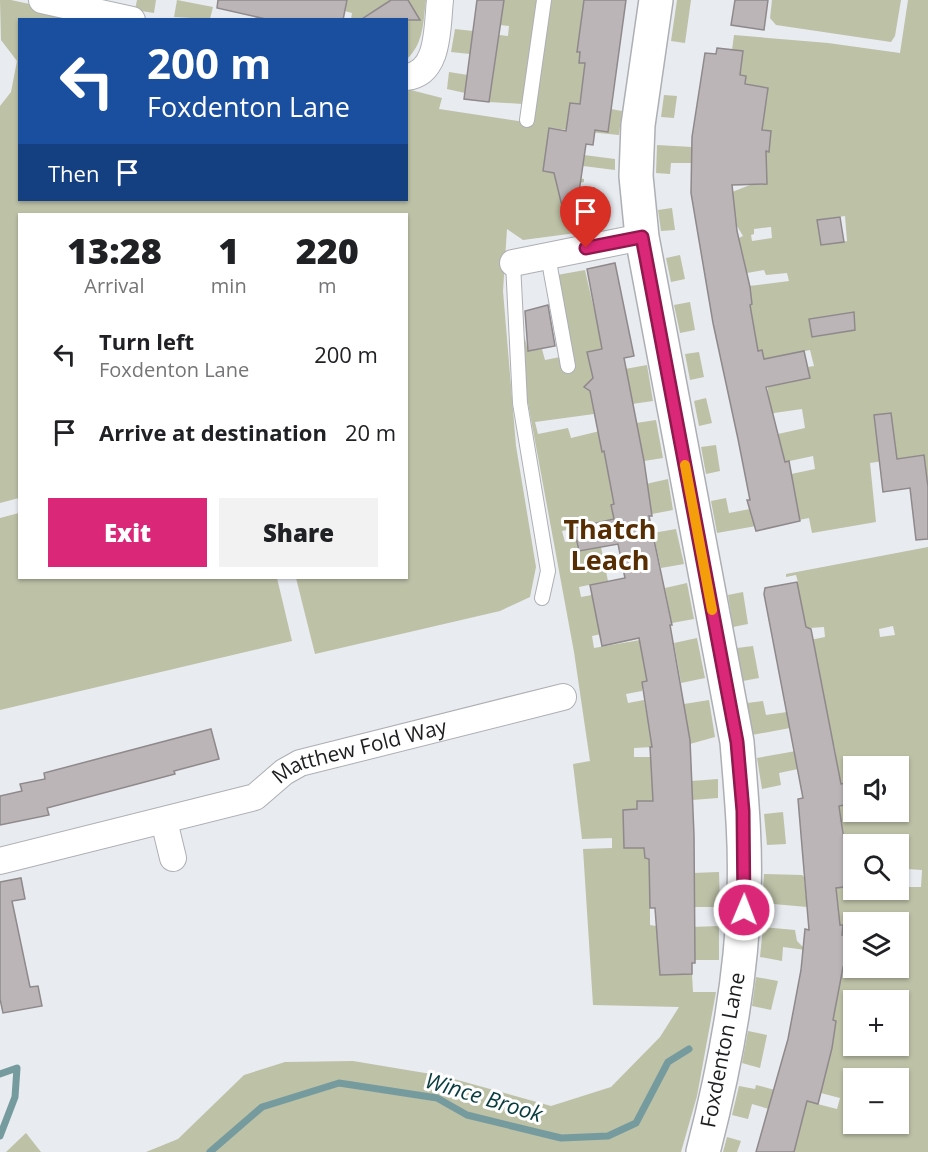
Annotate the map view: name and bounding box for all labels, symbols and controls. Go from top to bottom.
text: 200 m [147,34,271,91]
icon: left [48,42,126,120]
text: Foxdenton Lane [147,88,350,125]
icon: arrive [111,156,144,189]
text: Then [48,158,99,188]
pin [560,186,611,248]
icon: arrive [569,195,602,228]
text: 13:28 [67,226,162,275]
text: 1 [218,226,239,275]
text: 220 [296,226,359,275]
text: Arrival [84,272,145,299]
text: min [211,272,247,299]
text: m [318,272,337,299]
text: Turn left [99,326,194,356]
icon: left [48,338,81,371]
text: 200 m [314,339,378,369]
text: Foxdenton Lane [99,356,249,383]
icon: arrive [48,416,81,449]
text: Arrive at destination [99,417,327,447]
text: 20 m [345,417,396,447]
button: Exit [48,498,207,567]
button: Share [219,498,378,567]
district label: Thatch Leach [563,510,657,578]
street label: Matthew Fold Way [265,712,450,789]
map controls [843,756,909,1134]
button: sound [843,756,909,822]
button: search [843,834,909,900]
position arrow [712,878,776,942]
button: layers [843,912,909,978]
street label: Foxdenton Lane [693,970,751,1130]
button: + [843,990,909,1056]
water label: Wince Brook [422,1064,548,1128]
button: − [843,1068,909,1134]

